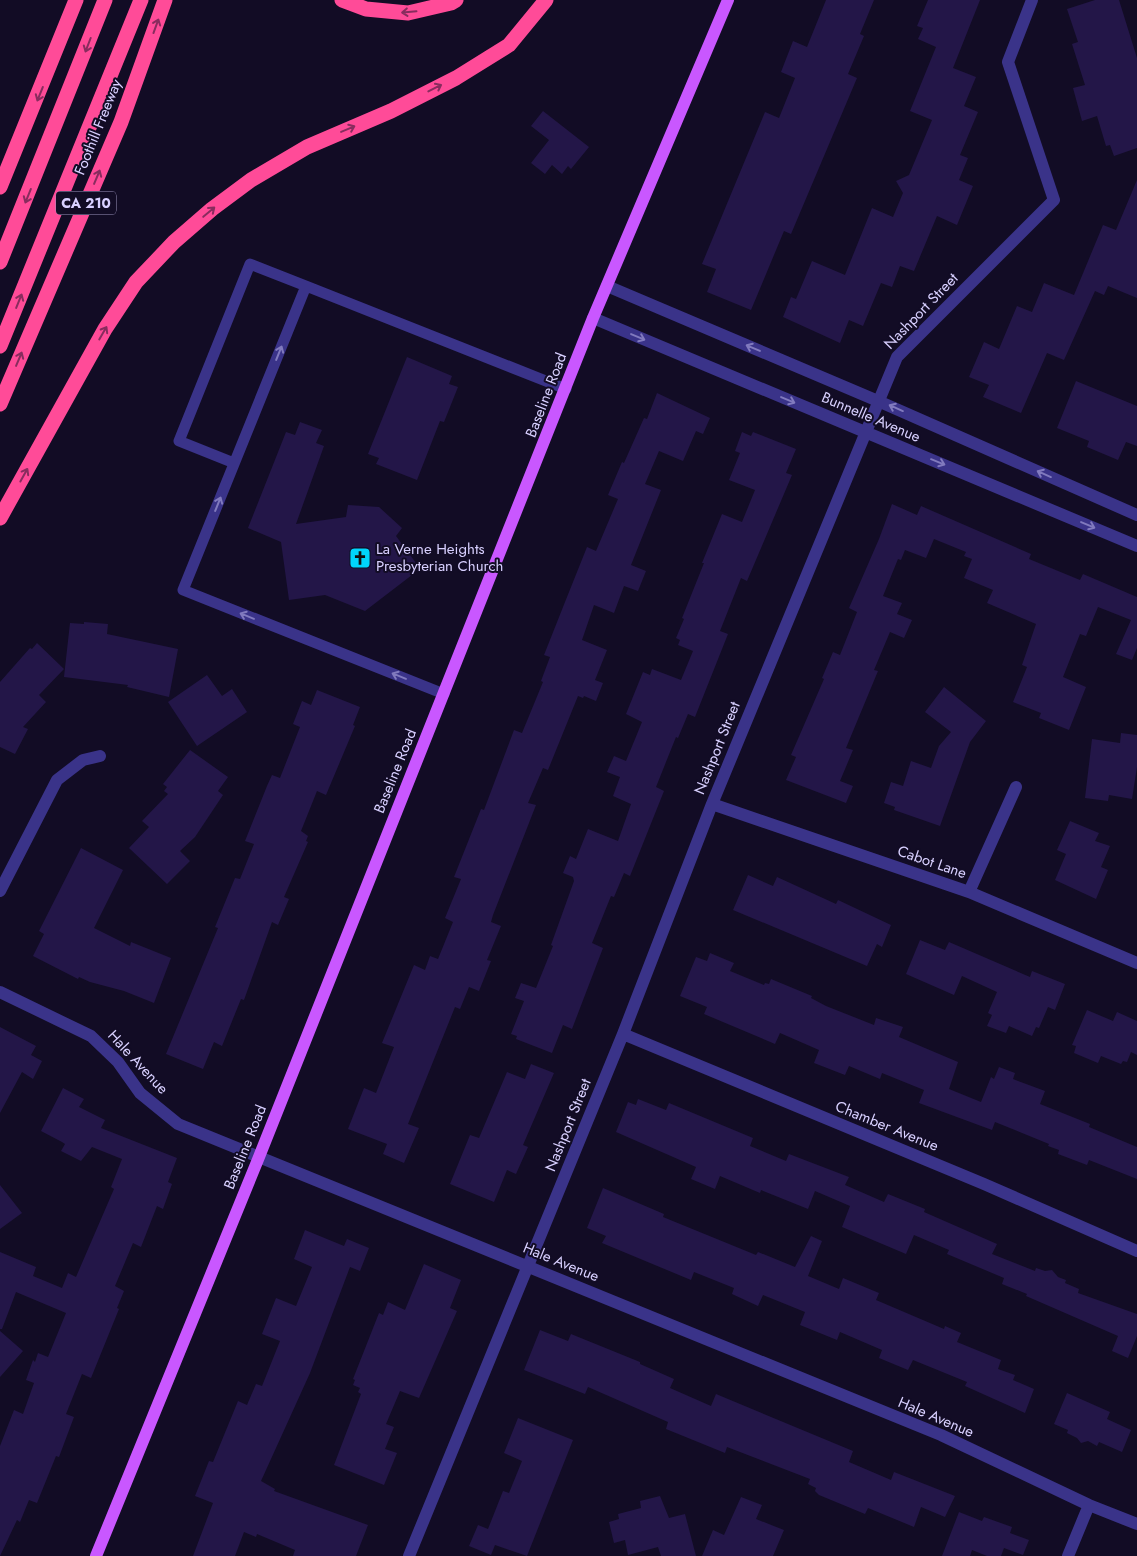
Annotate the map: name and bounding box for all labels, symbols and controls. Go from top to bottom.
one-way arrow [401,7,417,17]
one-way arrow [152,19,161,34]
one-way arrow [83,37,92,53]
street label: Foothill Freeway [69,75,127,178]
one-way arrow [427,83,442,93]
one-way arrow [34,86,44,101]
one-way arrow [340,124,355,134]
one-way arrow [93,170,103,185]
one-way arrow [23,188,32,204]
road number: CA 210 [56,192,116,214]
one-way arrow [202,207,215,218]
street label: Nashport Street [879,268,963,354]
one-way arrow [14,294,24,309]
one-way arrow [98,327,108,341]
one-way arrow [630,332,645,342]
one-way arrow [746,342,761,352]
one-way arrow [275,346,284,361]
street label: Baseline Road [520,349,572,441]
one-way arrow [15,352,25,367]
street label: Bunnelle Avenue [818,386,924,448]
one-way arrow [780,395,795,405]
one-way arrow [889,403,904,413]
one-way arrow [930,458,945,467]
one-way arrow [1037,468,1052,478]
one-way arrow [19,469,29,483]
one-way arrow [214,497,223,512]
one-way arrow [1080,520,1095,530]
place label: La Verne Heights Presbyterian Church [376,538,504,577]
church icon: La Verne Heights Presbyterian Church [348,546,372,570]
one-way arrow [240,611,256,620]
one-way arrow [391,671,407,680]
street label: Nashport Street [688,698,746,798]
street label: Baseline Road [368,726,422,816]
street label: Cabot Lane [894,840,970,884]
street label: Hale Avenue [103,1025,174,1099]
street label: Nashport Street [539,1075,597,1175]
street label: Chamber Avenue [832,1095,942,1157]
street label: Baseline Road [218,1102,272,1192]
street label: Hale Avenue [520,1237,603,1287]
street label: Hale Avenue [895,1391,978,1443]

